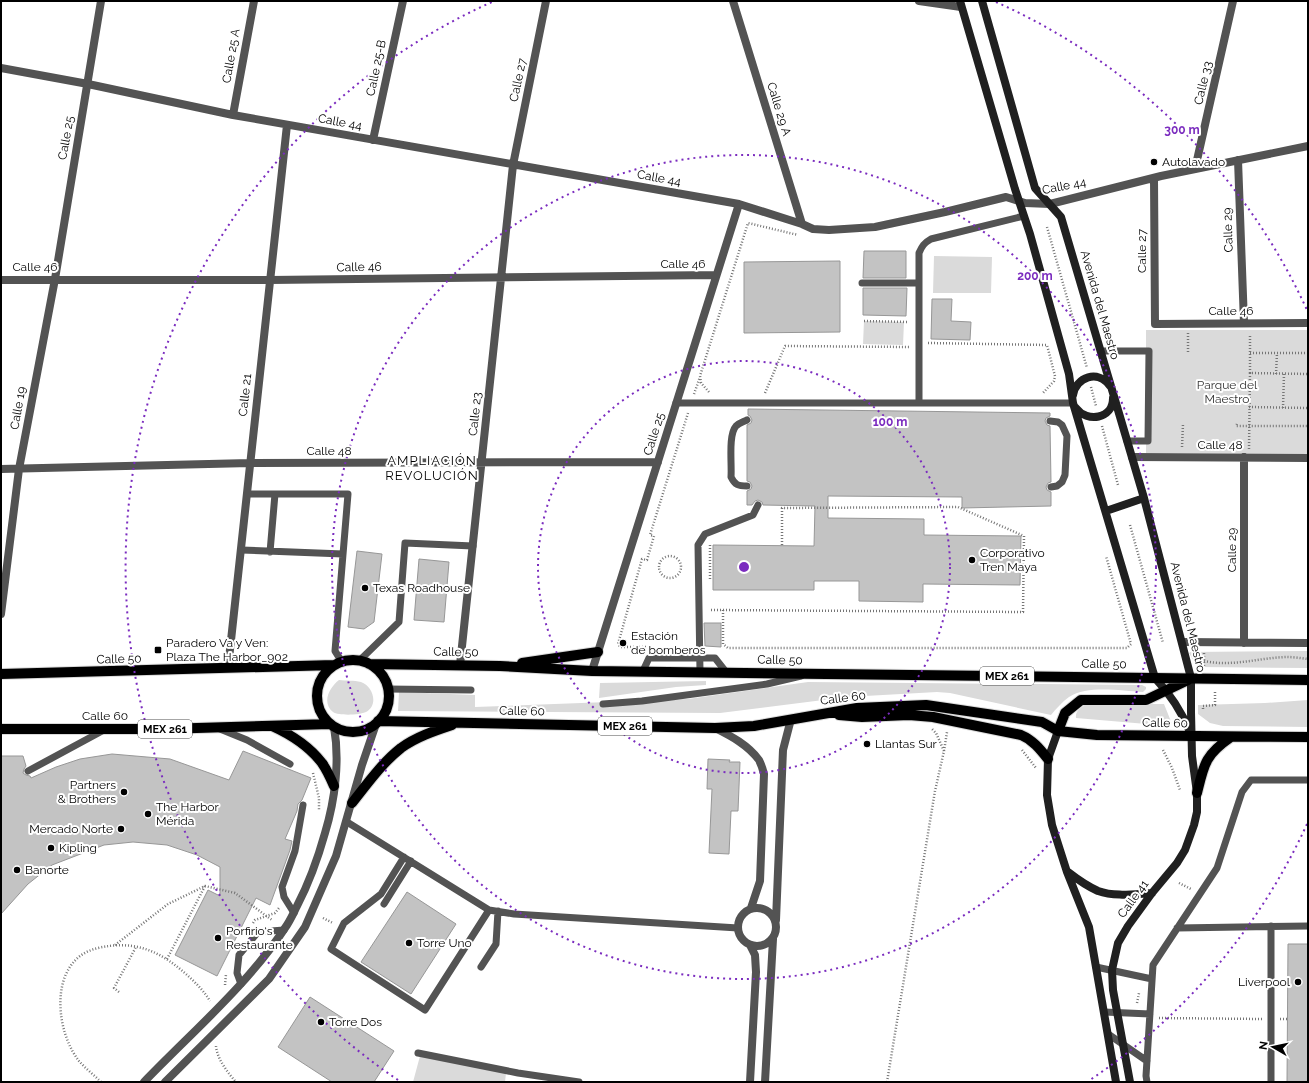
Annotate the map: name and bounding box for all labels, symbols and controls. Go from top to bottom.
street label: Calle 25 A [219,28,243,84]
street label: Calle 25-B [363,39,389,97]
street label: Calle 27 [507,56,530,103]
street label: Calle 33 [1191,60,1215,106]
street label: Calle 29 A [764,80,794,138]
street label: Calle 44 [317,111,364,133]
street label: Calle 25 [55,115,77,161]
text: 300 m [1164,123,1200,137]
place label: Autolavado [1162,155,1225,169]
marker: Autolavado [1149,157,1159,167]
street label: Calle 44 [636,167,683,189]
street label: Calle 44 [1041,175,1088,197]
street label: Calle 29 [1220,207,1236,253]
street label: Calle 27 [1135,228,1149,273]
street label: Avenida del Maestro [1078,249,1122,361]
street label: Calle 46 [660,257,706,271]
street label: Calle 46 [12,260,58,274]
street label: Calle 46 [336,260,382,274]
text: 200 m [1017,269,1053,283]
street label: Calle 46 [1208,304,1254,318]
street label: Calle 21 [236,373,254,417]
park label: Parque del Maestro [1197,378,1258,406]
street label: Calle 19 [7,385,29,431]
street label: Calle 23 [466,391,484,437]
street label: Calle 25 [641,410,668,457]
text: 100 m [873,415,907,429]
street label: Calle 48 [1197,438,1243,452]
street label: Calle 48 [306,444,352,458]
district label: AMPLIACIÓN REVOLUCIÓN [385,453,479,483]
street label: Calle 29 [1225,528,1239,572]
place label: Corporativo Tren Maya [980,546,1045,574]
marker: Corporativo Tren Maya [967,555,977,565]
centre of rings [737,560,751,574]
street label: Avenida del Maestro [1168,560,1208,674]
place label: Texas Roadhouse [373,581,470,595]
marker: Texas Roadhouse [360,583,370,593]
place label: Estación de bomberos [631,629,706,657]
place label: Paradero Va y Ven: Plaza The Harbor_902 [166,636,288,664]
marker: Estación de bomberos [618,638,628,648]
marker: Paradero Va y Ven: Plaza The Harbor_902 [153,645,163,655]
street label: Calle 50 [433,645,479,659]
street label: Calle 50 [96,652,142,666]
street label: Calle 50 [757,653,803,667]
street label: Calle 50 [1081,657,1127,671]
road number: MEX 261 [980,667,1034,685]
street label: Calle 60 [819,688,867,708]
street label: Calle 60 [499,704,545,718]
street label: Calle 60 [82,709,128,723]
street label: Calle 60 [1142,716,1188,730]
road number: MEX 261 [598,717,652,735]
road number: MEX 261 [138,720,192,738]
place label: Llantas Sur [875,737,938,751]
marker: Llantas Sur [862,739,872,749]
place label: Partners & Brothers [58,778,116,806]
marker: Partners & Brothers [119,787,129,797]
place label: The Harbor Mérida [156,800,220,828]
marker: The Harbor Mérida [143,809,153,819]
place label: Mercado Norte [29,822,113,836]
marker: Mercado Norte [116,824,126,834]
place label: Kipling [59,841,97,855]
marker: Kipling [46,843,56,853]
place label: Banorte [25,863,69,877]
marker: Banorte [12,865,22,875]
street label: Calle 41 [1115,877,1151,921]
place label: Porfirio‘s Restaurante [226,924,293,952]
marker: Porfirio‘s Restaurante [213,933,223,943]
place label: Torre Uno [417,936,472,950]
marker: Torre Uno [404,938,414,948]
place label: Liverpool [1238,975,1291,989]
marker: Liverpool [1293,977,1303,987]
place label: Torre Dos [329,1015,382,1029]
marker: Torre Dos [316,1017,326,1027]
north arrow [1253,1027,1293,1067]
text: N [1257,1040,1271,1051]

